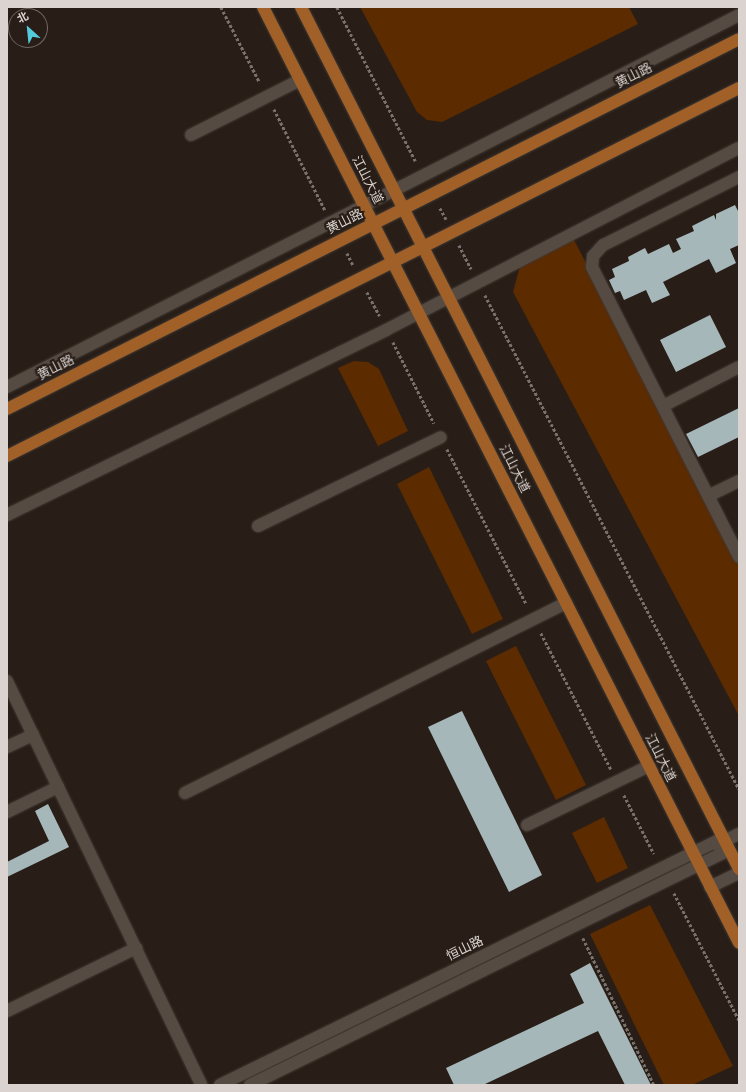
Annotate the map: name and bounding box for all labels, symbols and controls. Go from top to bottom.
north arrow [8,8,48,48]
text: 北 [14,9,31,27]
street label: 黄山路 [613,60,655,92]
street label: 江山大道 [348,153,386,207]
street label: 黄山路 [324,206,366,238]
street label: 黄山路 [35,352,77,384]
street label: 江山大道 [495,442,533,496]
street label: 江山大道 [641,731,679,785]
street label: 恒山路 [444,933,486,965]

